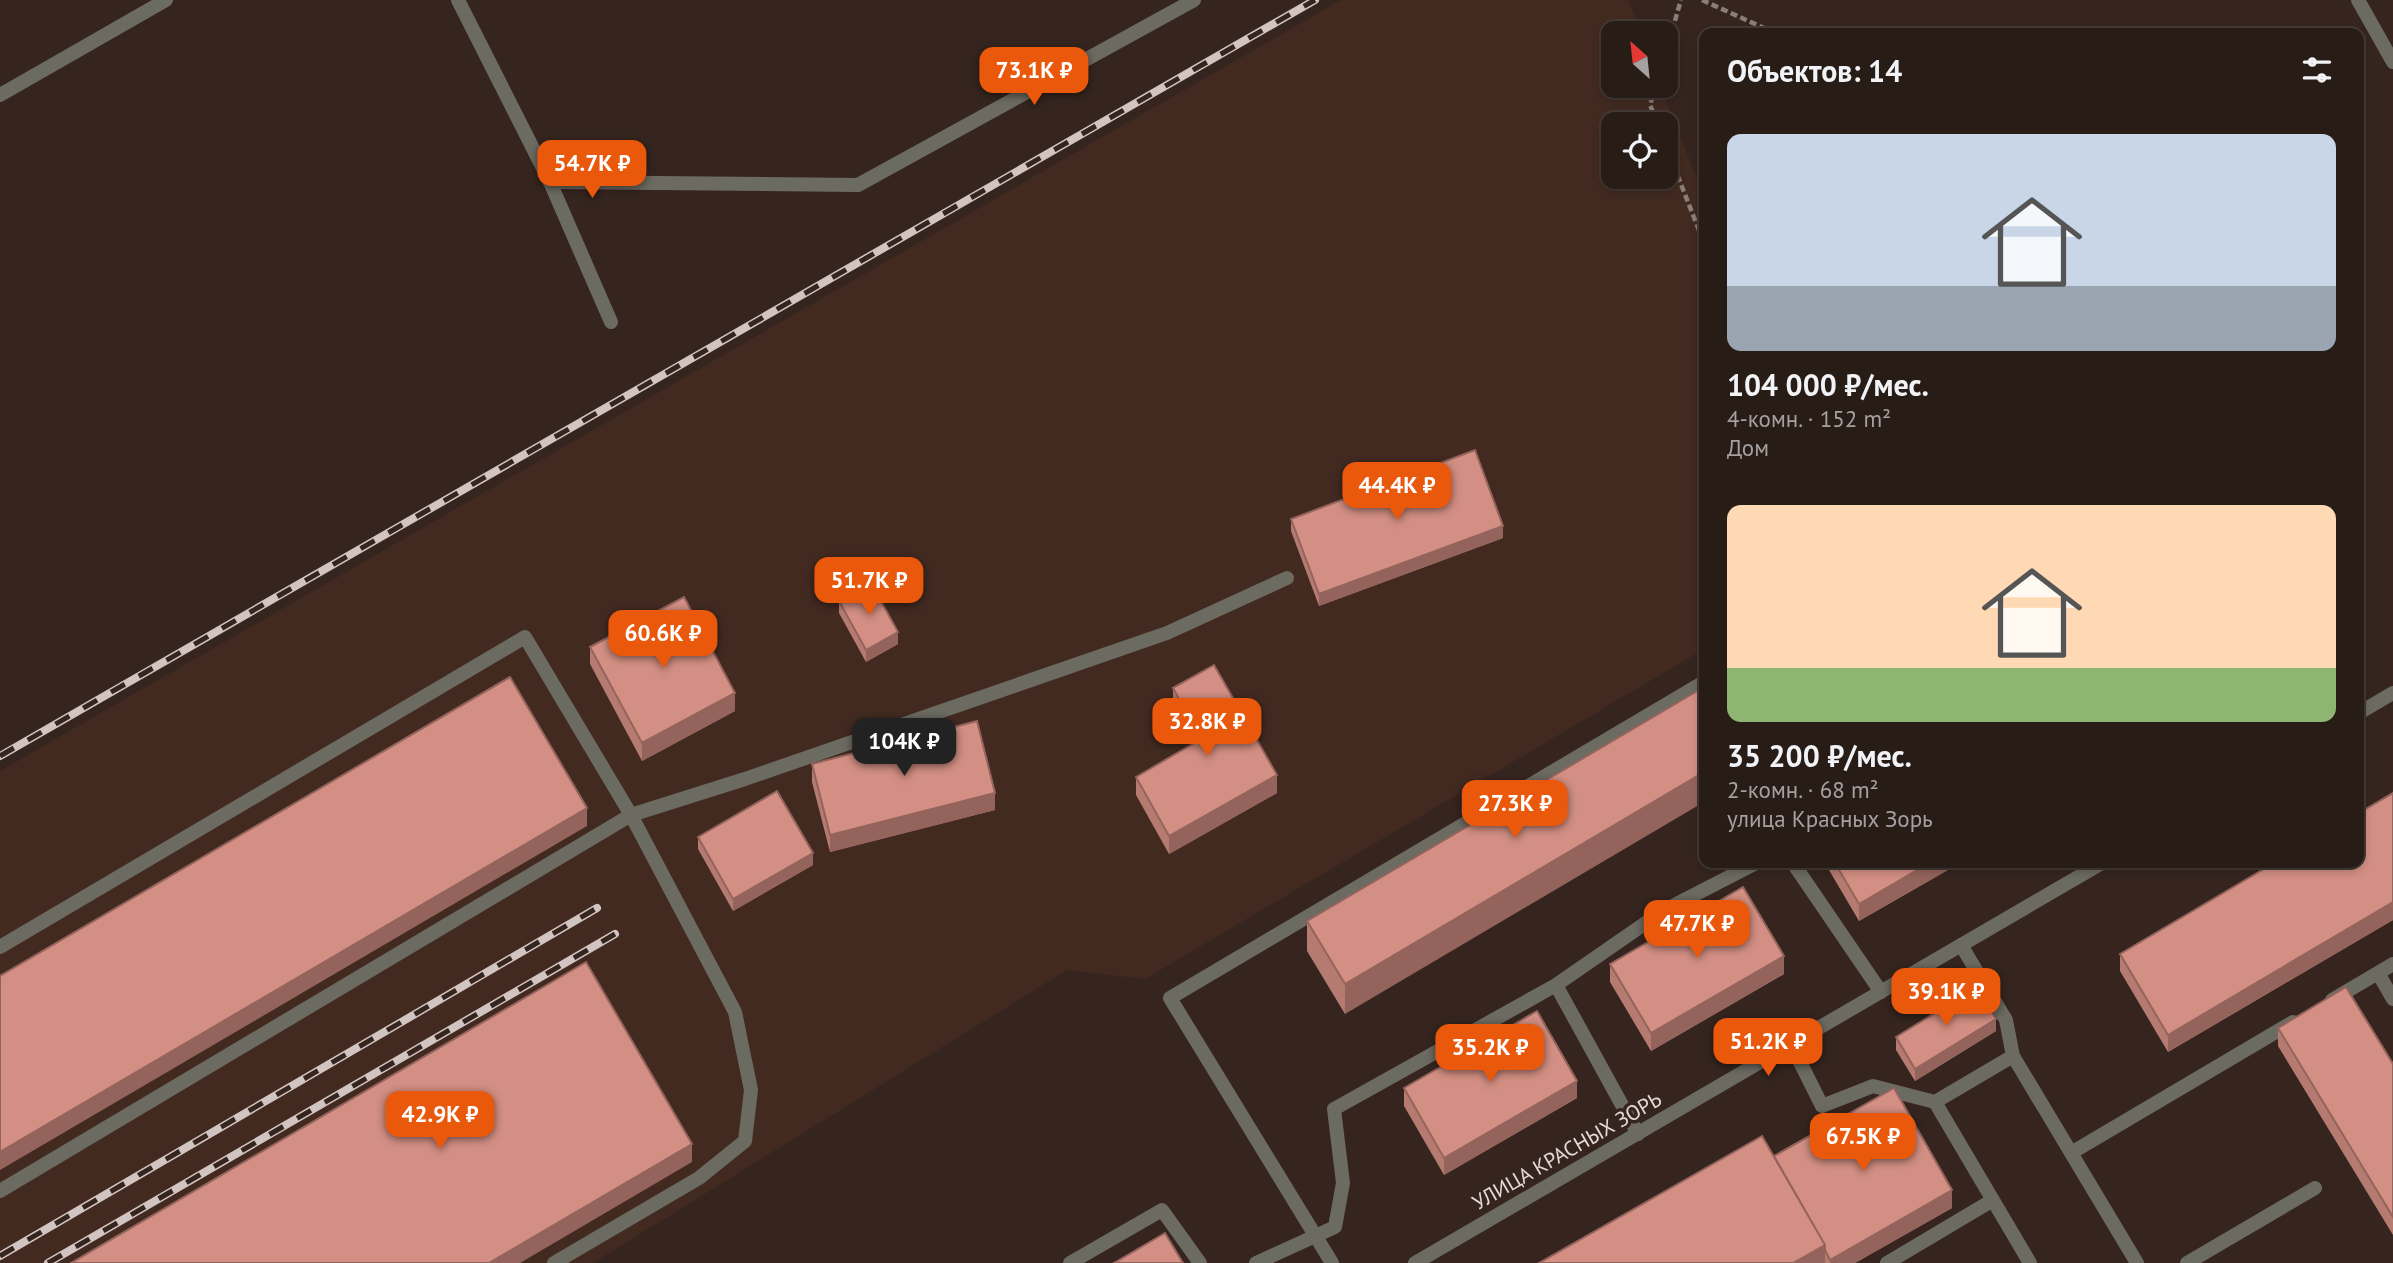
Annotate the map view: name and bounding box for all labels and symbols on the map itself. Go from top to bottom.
north arrow [1601,21,1678,98]
pin: 73.1K ₽ [969,48,1099,107]
pin: 54.7K ₽ [527,140,657,200]
pin: 44.4K ₽ [1332,462,1462,522]
pin: 51.7K ₽ [804,558,934,617]
pin: 60.6K ₽ [598,610,728,670]
pin: 32.8K ₽ [1142,698,1272,758]
pin: 104K ₽ [847,718,961,778]
pin: 27.3K ₽ [1450,780,1580,840]
pin: 47.7K ₽ [1632,900,1762,960]
pin: 39.1K ₽ [1881,968,2011,1028]
pin: 51.2K ₽ [1703,1018,1833,1078]
pin: 35.2K ₽ [1425,1024,1555,1084]
street label: УЛИЦА КРАСНЫХ ЗОРЬ [1467,1085,1666,1216]
pin: 42.9K ₽ [375,1092,505,1151]
pin: 67.5K ₽ [1798,1114,1928,1173]

